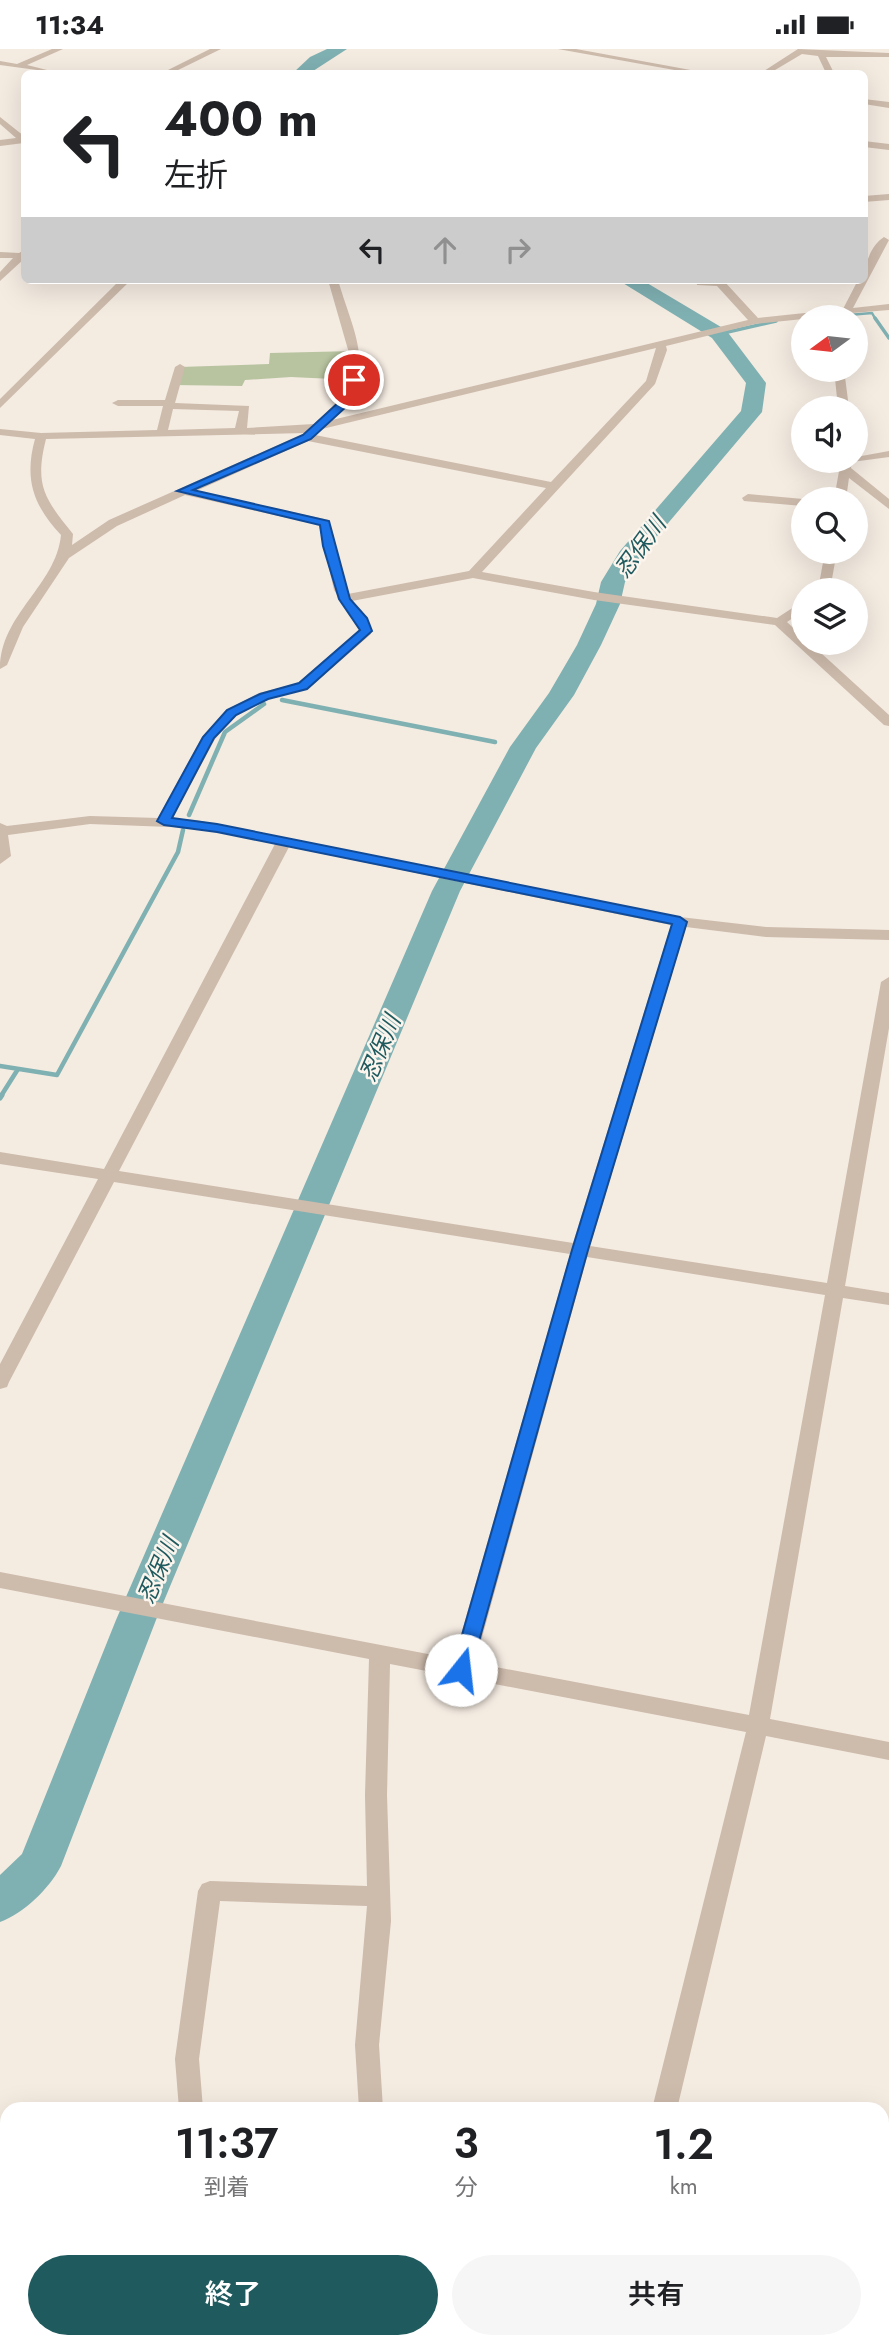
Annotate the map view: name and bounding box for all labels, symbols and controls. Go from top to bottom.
text: 11:34 [35,6,104,44]
text: 400 m [164,84,318,154]
icon: left [49,98,140,189]
text: 左折 [164,152,228,198]
icon: left [353,231,391,269]
icon: ahead [426,231,464,269]
icon: right [499,231,537,269]
north arrow [791,305,868,381]
map controls [791,305,868,655]
pin [324,350,384,410]
icon: arrive [335,361,373,399]
button: sound [791,396,868,473]
button: search [791,487,868,564]
water label: 忍保川 [606,507,676,585]
button: layers [791,578,868,655]
water label: 忍保川 [351,1007,410,1086]
water label: 忍保川 [129,1529,188,1608]
position arrow [424,1633,498,1707]
text: 11:37 [175,2113,278,2174]
text: 3 [453,2113,479,2174]
text: 1.2 [654,2114,714,2175]
text: km [670,2169,698,2203]
text: 到着 [204,2170,250,2204]
text: 分 [454,2170,477,2204]
button: 終了 [28,2255,438,2335]
button: 共有 [452,2255,861,2335]

